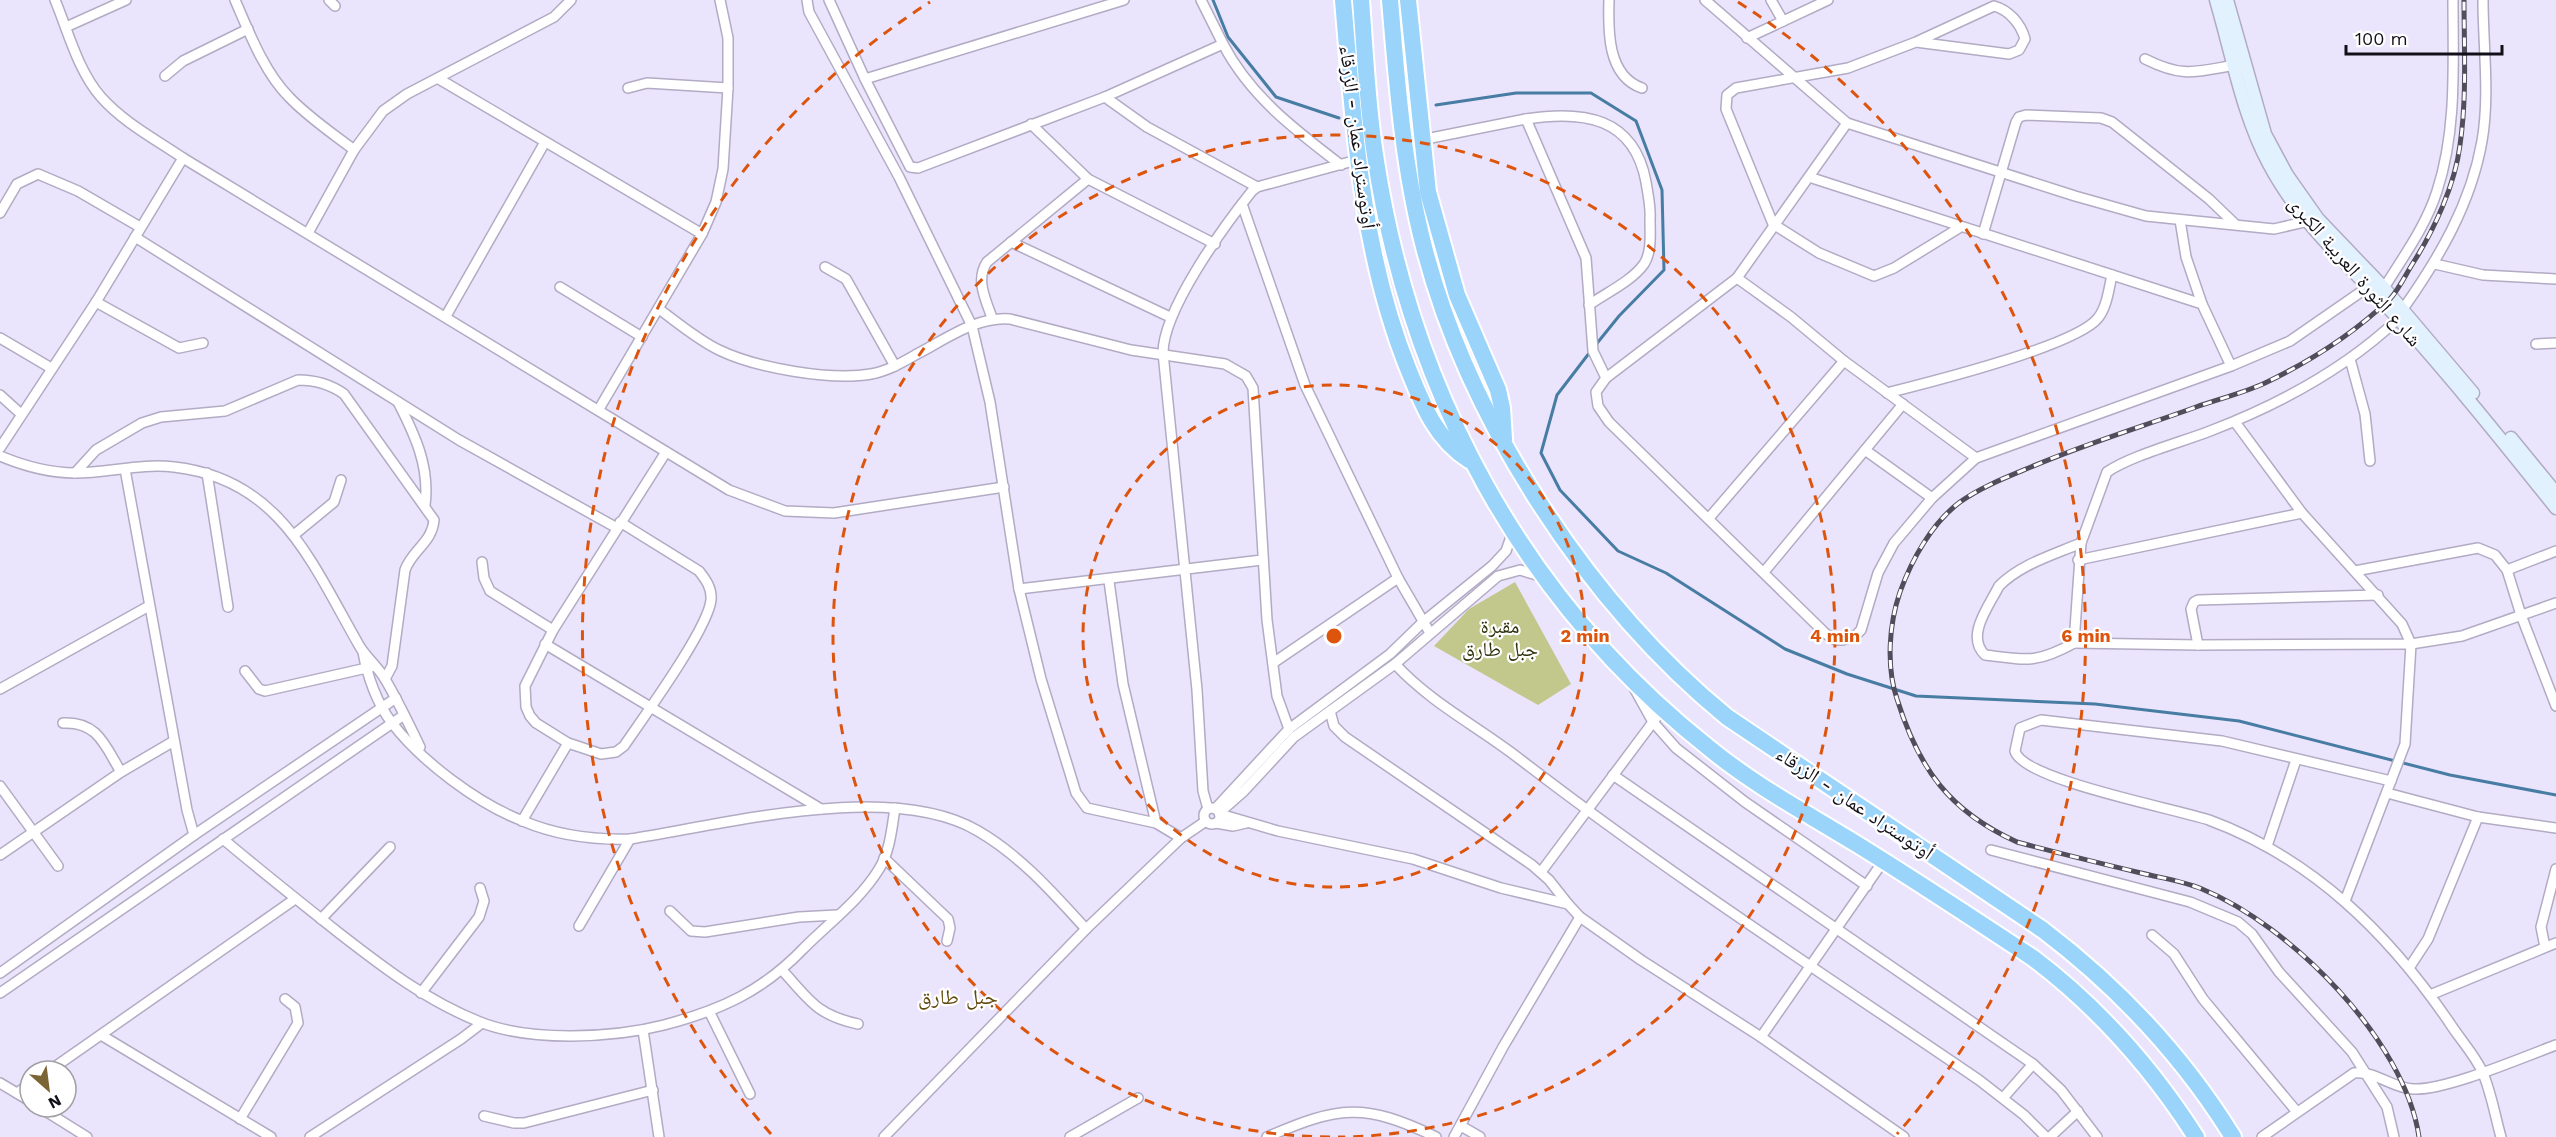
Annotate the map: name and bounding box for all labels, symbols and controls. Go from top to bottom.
scale bar [2346,18,2502,56]
text: 100 m [2355,28,2408,49]
street label: أوتوستراد عمان - الزرقاء [1335,44,1381,230]
street label: شارع الثورة العربية الكبرى [2282,191,2427,352]
park label: مقبرة جبل طارق [1462,614,1538,661]
text: 2 min [1560,625,1610,646]
text: 4 min [1810,625,1860,646]
text: 6 min [2061,625,2111,646]
centre of rings [1324,626,1344,646]
street label: أوتوستراد عمان - الزرقاء [1772,741,1938,865]
district label: جبل طارق [918,984,998,1010]
north arrow [18,1059,78,1119]
text: N [45,1091,65,1113]

